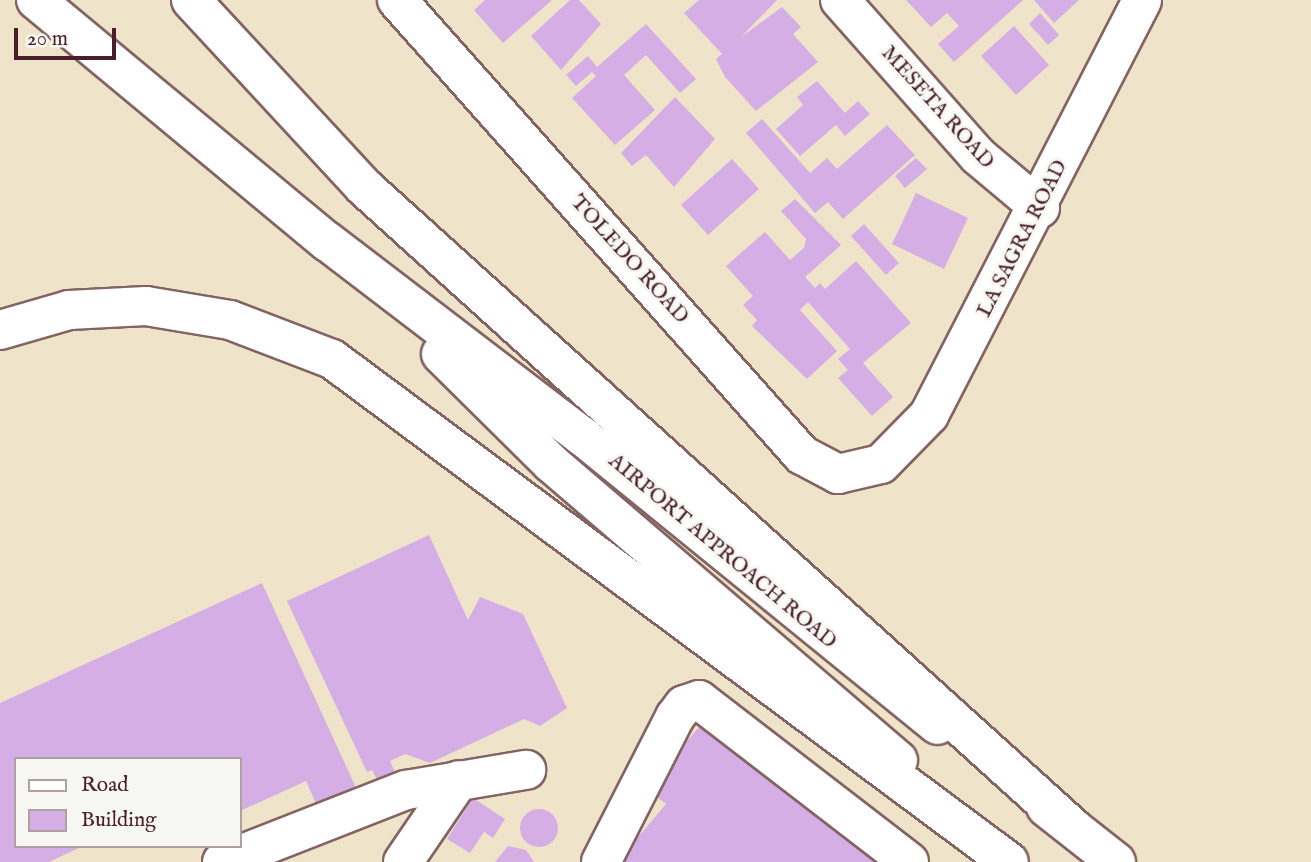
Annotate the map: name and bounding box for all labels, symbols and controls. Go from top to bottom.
scale bar [18,14,119,58]
text: 20 m [27,26,68,53]
street label: MESETA ROAD [875,41,999,175]
street label: LA SAGRA ROAD [972,156,1074,322]
street label: TOLEDO ROAD [565,191,693,329]
street label: AIRPORT APPROACH ROAD [603,449,841,655]
legend [14,757,242,848]
text: Road [81,772,128,799]
text: Building [81,807,156,834]

